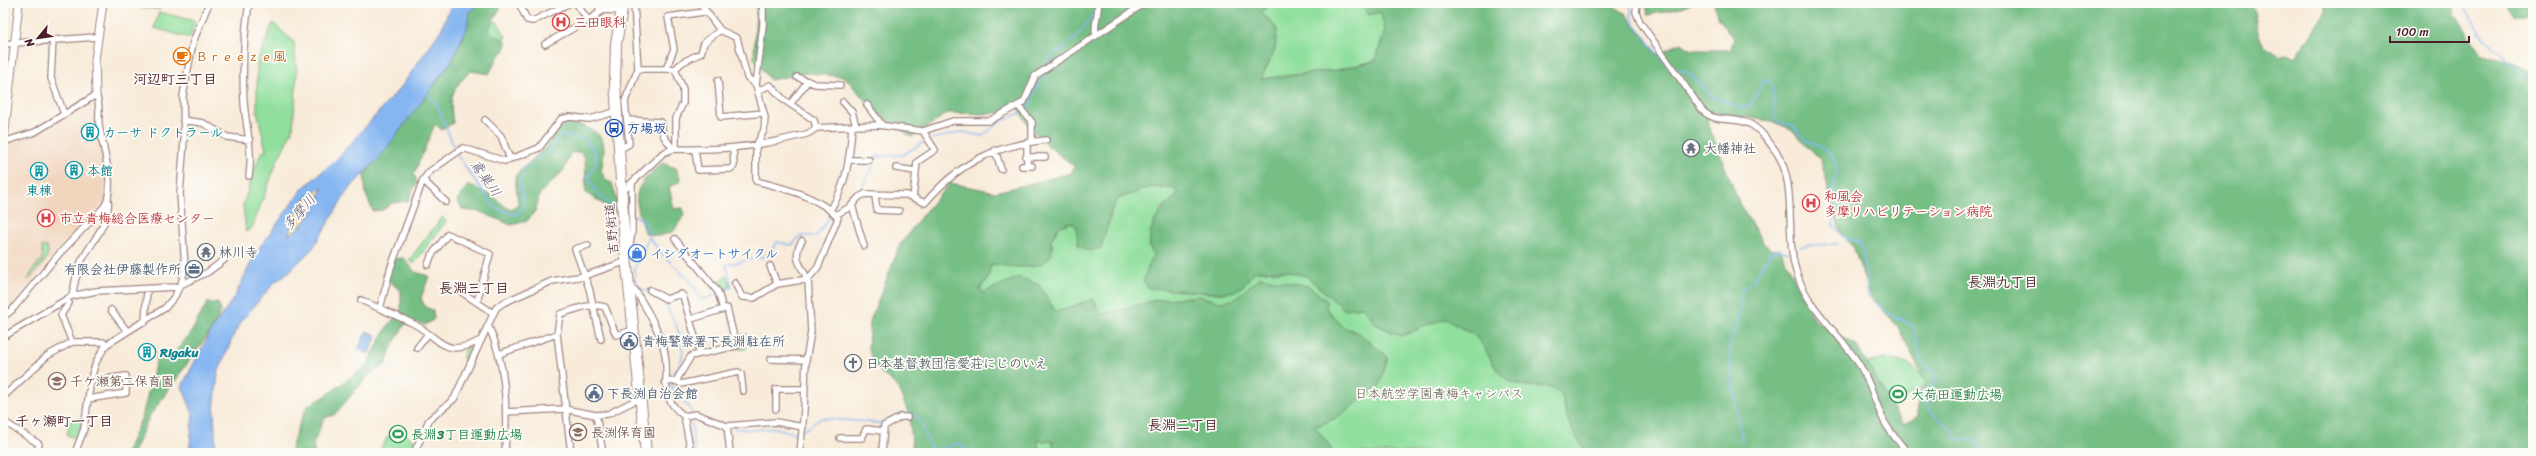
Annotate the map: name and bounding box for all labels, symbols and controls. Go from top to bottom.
place label: 三田眼科 [574,11,627,34]
hospital icon: 三田眼科 [551,12,571,32]
north arrow [18,18,58,58]
scale bar [2390,18,2469,44]
text: 100 m [2396,21,2429,43]
text: N [19,34,40,51]
place label: Ｂｒｅｅｚｅ風 [195,45,286,68]
cafe icon: Ｂｒｅｅｚｅ風 [172,46,192,66]
district label: 河辺町三丁目 [133,67,217,92]
place label: 万場坂 [627,117,666,140]
bus stop icon: 万場坂 [604,118,624,138]
place label: カーサ ドクトラール [103,121,223,144]
building icon: カーサ ドクトラール [80,122,100,142]
place label: 大幡神社 [1704,137,1756,160]
temple icon: 大幡神社 [1681,138,1701,158]
water label: 鳶巣川 [463,154,508,203]
place label: 本館 [87,159,113,182]
building icon: 本館 [64,160,84,180]
building icon: 東棟 [29,161,49,181]
place label: 東棟 [26,179,52,202]
place label: 和風会 多摩リハビリテーション病院 [1824,185,1992,223]
water label: 多摩川 [276,188,323,236]
hospital icon: 和風会 多摩リハビリテーション病院 [1801,193,1821,213]
street label: 吉野街道 [598,202,625,256]
place label: 市立青梅総合医療センター [59,207,215,230]
hospital icon: 市立青梅総合医療センター [36,208,56,228]
place label: 林川寺 [219,241,258,264]
temple icon: 林川寺 [196,242,216,262]
place label: イシダオートサイクル [650,242,778,265]
shop icon: イシダオートサイクル [627,243,647,263]
place label: 有限会社伊藤製作所 [64,258,181,281]
office icon: 有限会社伊藤製作所 [184,259,204,279]
district label: 長淵九丁目 [1968,270,2038,295]
district label: 長淵三丁目 [439,276,509,301]
place label: 青梅警察署下長淵駐在所 [642,330,785,353]
public building icon: 青梅警察署下長淵駐在所 [619,331,639,351]
place label: Rigaku [159,341,199,364]
building icon: Rigaku [137,342,157,362]
place label: 日本基督教団信愛荘にじのいえ [866,352,1048,375]
church icon: 日本基督教団信愛荘にじのいえ [843,353,863,373]
place label: 千ケ瀬第二保育園 [70,370,174,393]
school or university icon: 千ケ瀬第二保育園 [47,371,67,391]
place label: 下長渕自治会館 [607,382,698,405]
park label: 日本航空学園青梅キャンパス [1355,382,1523,405]
public building icon: 下長渕自治会館 [584,383,604,403]
place label: 大荷田運動広場 [1911,383,2002,406]
sports icon: 大荷田運動広場 [1888,384,1908,404]
district label: 千ヶ瀬町一丁目 [15,409,113,434]
district label: 長淵二丁目 [1148,413,1218,438]
place label: 長渕保育園 [591,421,656,444]
school or university icon: 長渕保育園 [568,422,588,442]
place label: 長淵3丁目運動広場 [411,423,522,446]
sports icon: 長淵3丁目運動広場 [388,424,408,444]

